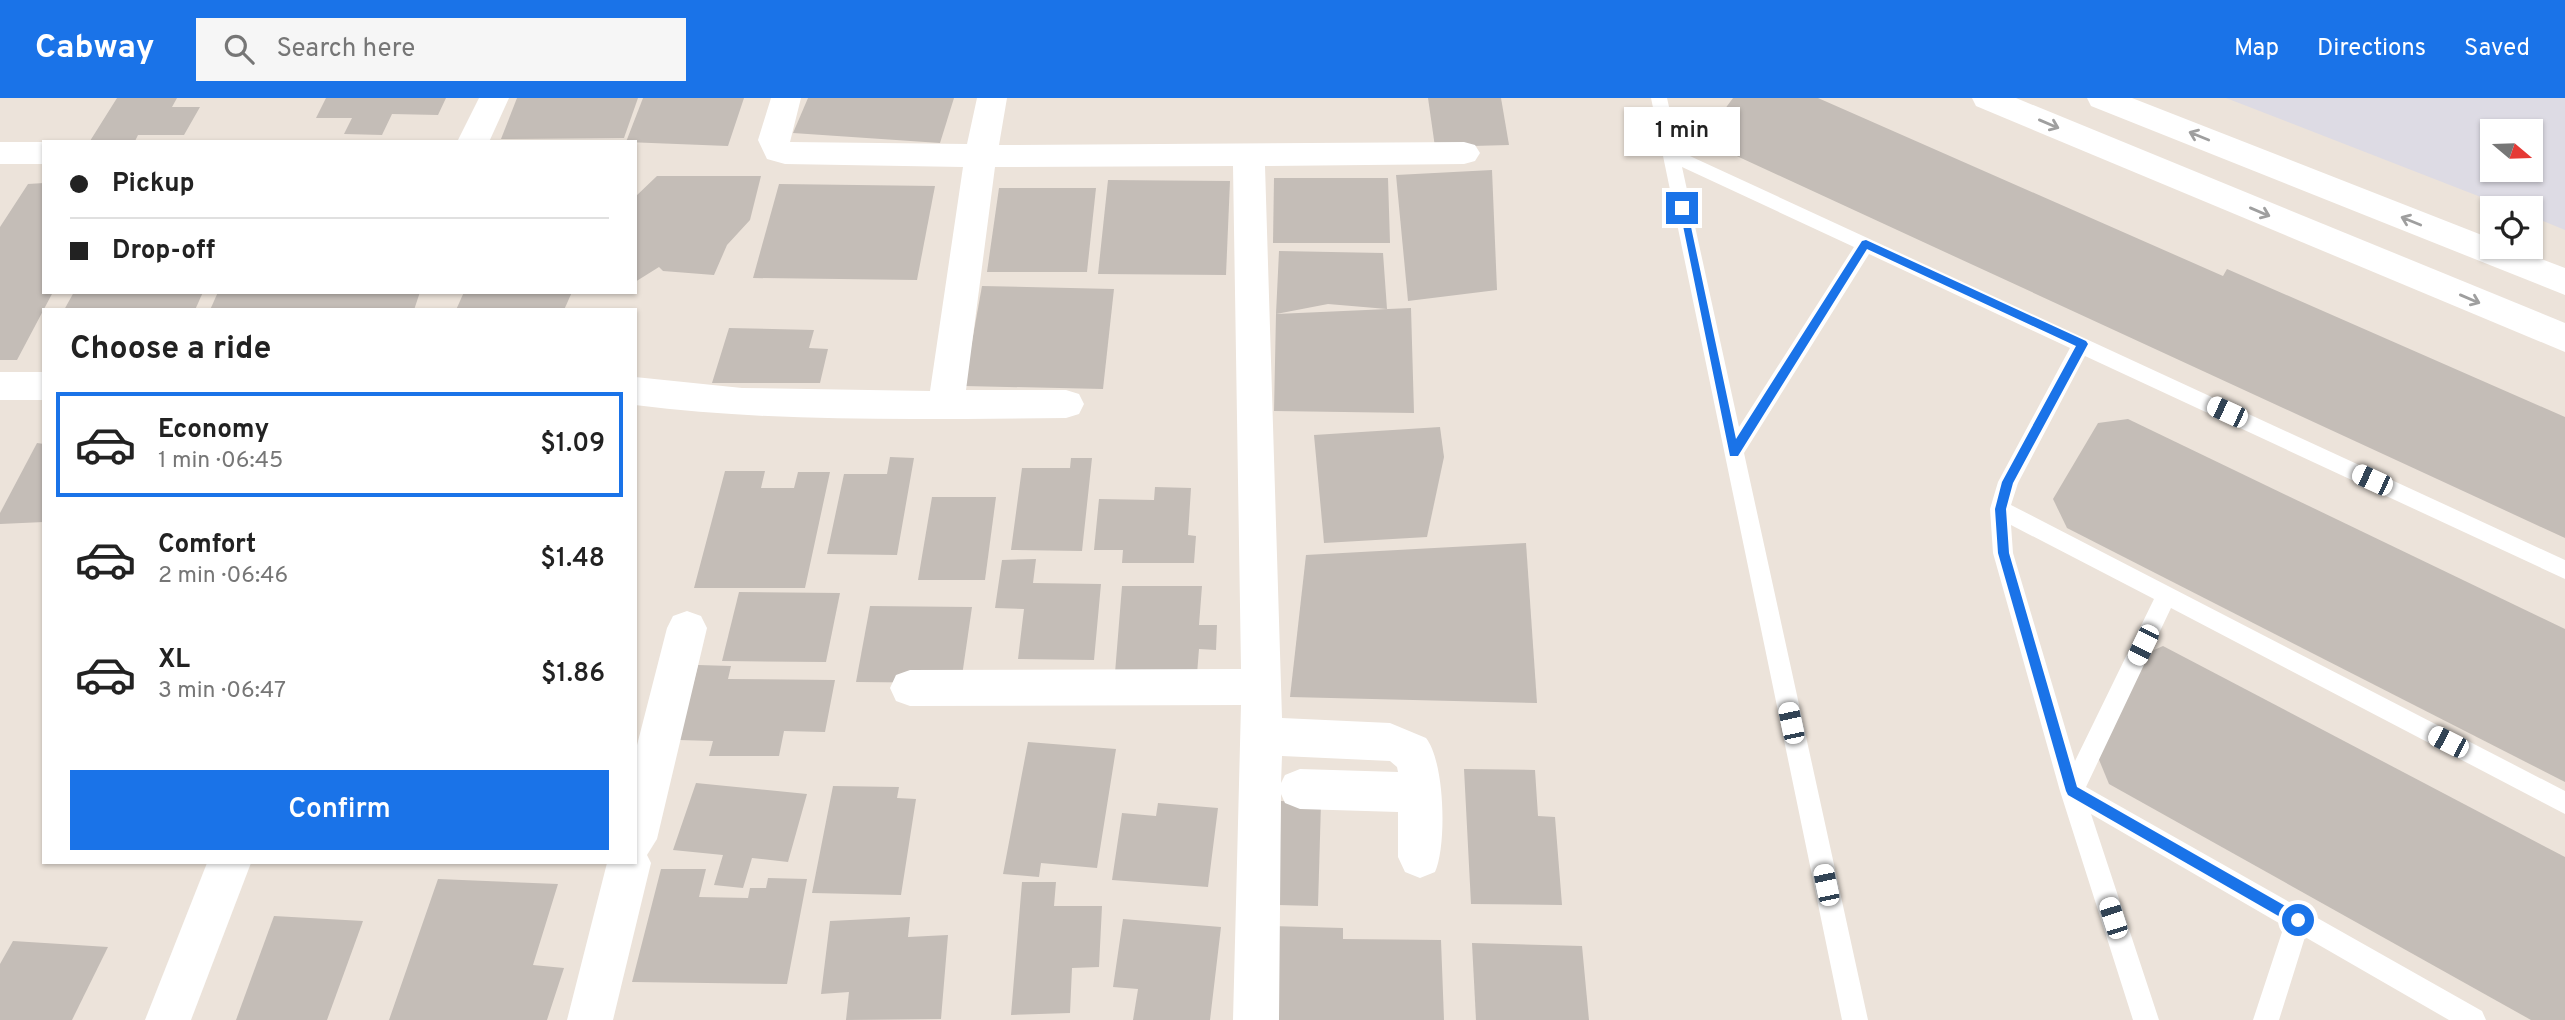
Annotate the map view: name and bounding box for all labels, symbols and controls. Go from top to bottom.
search box [196,18,686,81]
text: Cabway [35,28,154,70]
icon: search [220,30,258,68]
text: Search here [276,33,415,66]
text: Map [2234,34,2279,64]
text: Directions [2317,34,2426,64]
text: Saved [2464,34,2530,64]
callout: 1 min [1624,106,1740,155]
text: 1 min [1655,117,1709,146]
one-way arrow [2038,119,2060,132]
north arrow [2480,119,2543,182]
map controls [2480,119,2543,259]
one-way arrow [2189,129,2210,142]
text: Pickup [112,168,195,201]
route end [1666,192,1698,224]
button: locate [2480,196,2543,259]
one-way arrow [2248,206,2270,219]
one-way arrow [2400,213,2422,226]
text: Drop-off [112,235,215,268]
one-way arrow [2458,293,2480,306]
text: Choose a ride [70,330,271,370]
car [2204,394,2251,430]
icon: car [74,413,137,476]
text: Economy [158,414,269,447]
text: $1.09 [540,428,605,461]
text: 1 min · 06:45 [158,447,283,476]
car [2349,462,2396,498]
icon: car [74,528,137,591]
text: Comfort [158,529,256,562]
text: $1.48 [540,543,605,576]
text: 2 min · 06:46 [158,562,288,591]
car [2125,622,2162,668]
icon: car [74,643,137,706]
text: XL [158,644,190,677]
text: $1.86 [541,658,605,691]
text: 3 min · 06:47 [158,677,286,706]
car [1777,700,1806,746]
car [2425,723,2472,761]
button: Confirm [70,770,609,850]
car [1812,862,1841,908]
car [2097,895,2130,941]
route start [2282,904,2314,936]

